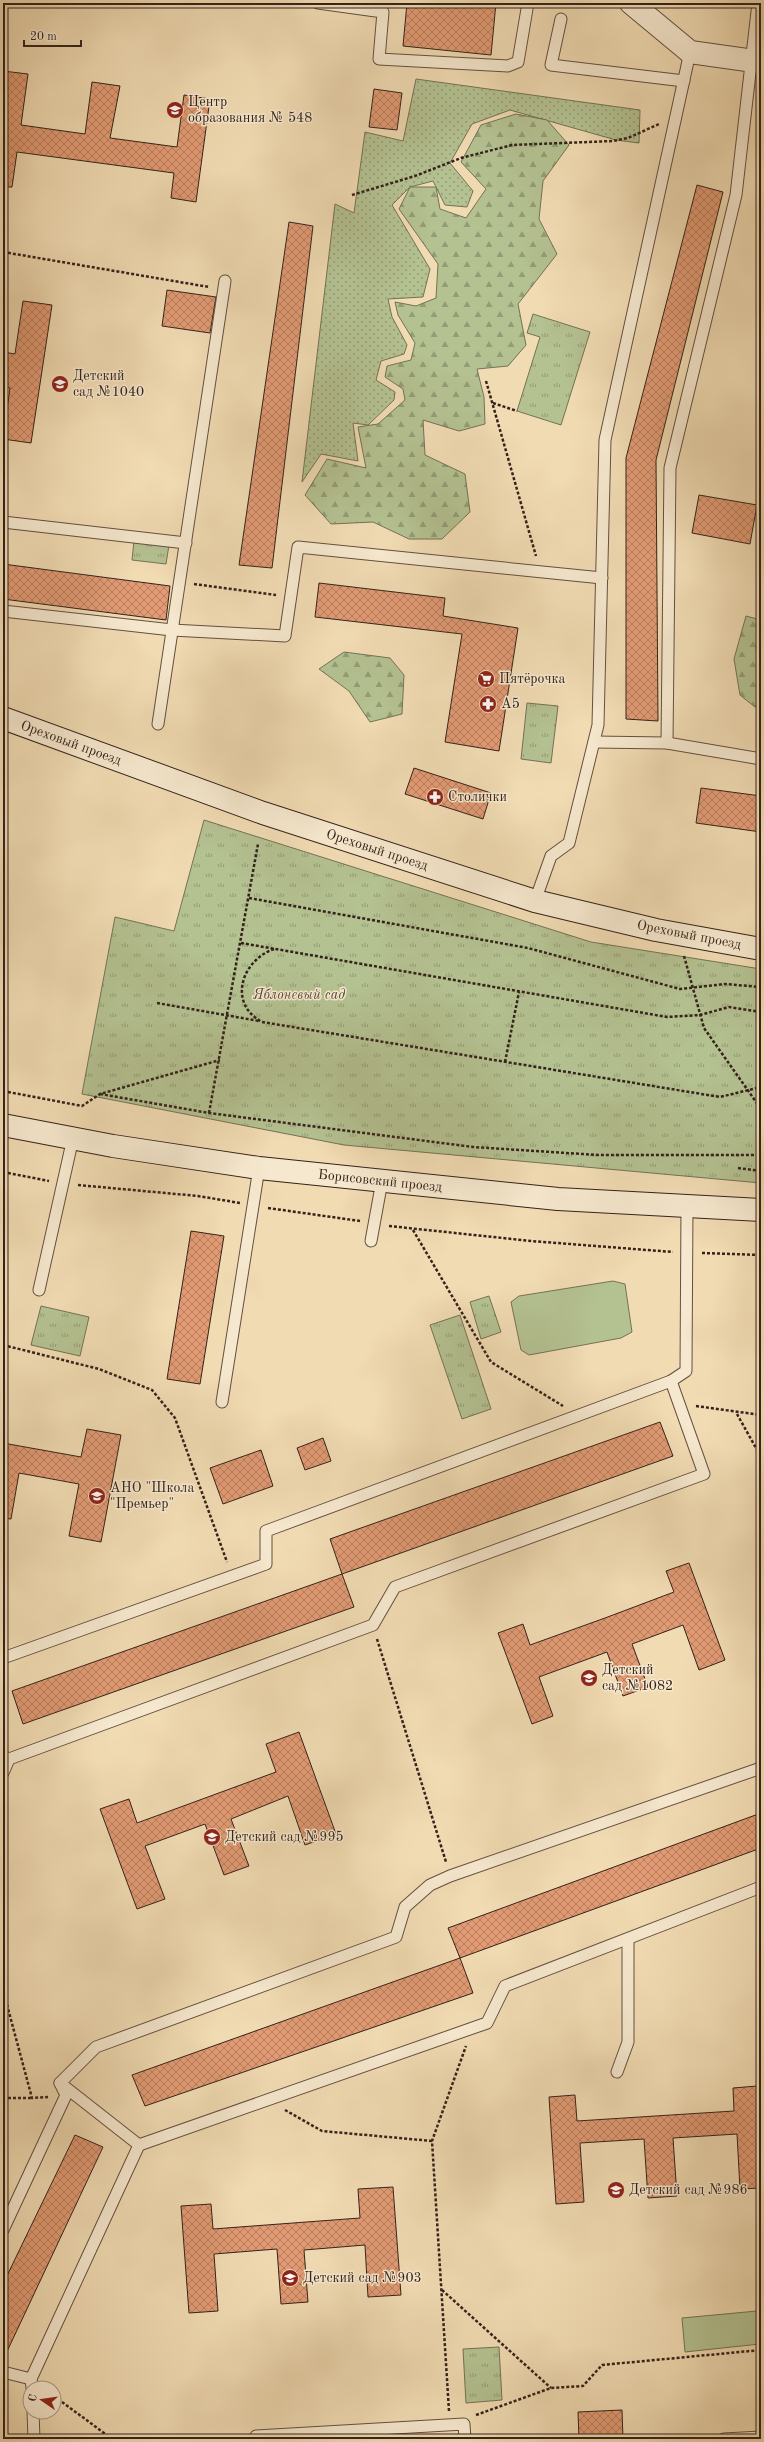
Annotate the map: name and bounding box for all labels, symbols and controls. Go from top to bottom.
scale bar [24,22,81,48]
text: 20 m [30,31,57,43]
place label: Центр образования № 548 [188,95,312,125]
school or university icon: Центр образования № 548 [165,100,185,120]
place label: Детский сад №1040 [73,369,144,399]
school or university icon: Детский сад №1040 [50,374,70,394]
supermarket icon: Пятёрочка [476,669,496,689]
place label: Пятёрочка [499,672,566,686]
pharmacy icon: А5 [478,694,498,714]
place label: А5 [501,697,520,711]
street label: Ореховый проезд [19,718,123,768]
pharmacy icon: Столички [425,787,445,807]
place label: Столички [448,790,507,804]
street label: Ореховый проезд [324,827,430,873]
street label: Ореховый проезд [636,918,743,952]
park label: Яблоневый сад [253,987,345,1002]
street label: Борисовский проезд [317,1168,443,1194]
place label: АНО "Школа "Премьер" [110,1481,194,1511]
school or university icon: АНО "Школа "Премьер" [87,1486,107,1506]
place label: Детский сад №1082 [602,1663,673,1693]
school or university icon: Детский сад №1082 [579,1668,599,1688]
school or university icon: Детский сад №995 [202,1827,222,1847]
place label: Детский сад №995 [225,1830,344,1844]
school or university icon: Детский сад №986 [606,2180,626,2200]
place label: Детский сад №986 [629,2183,748,2197]
school or university icon: Детский сад №903 [280,2268,300,2288]
place label: Детский сад №903 [303,2271,422,2285]
north arrow [22,2380,62,2420]
text: С [28,2393,40,2403]

